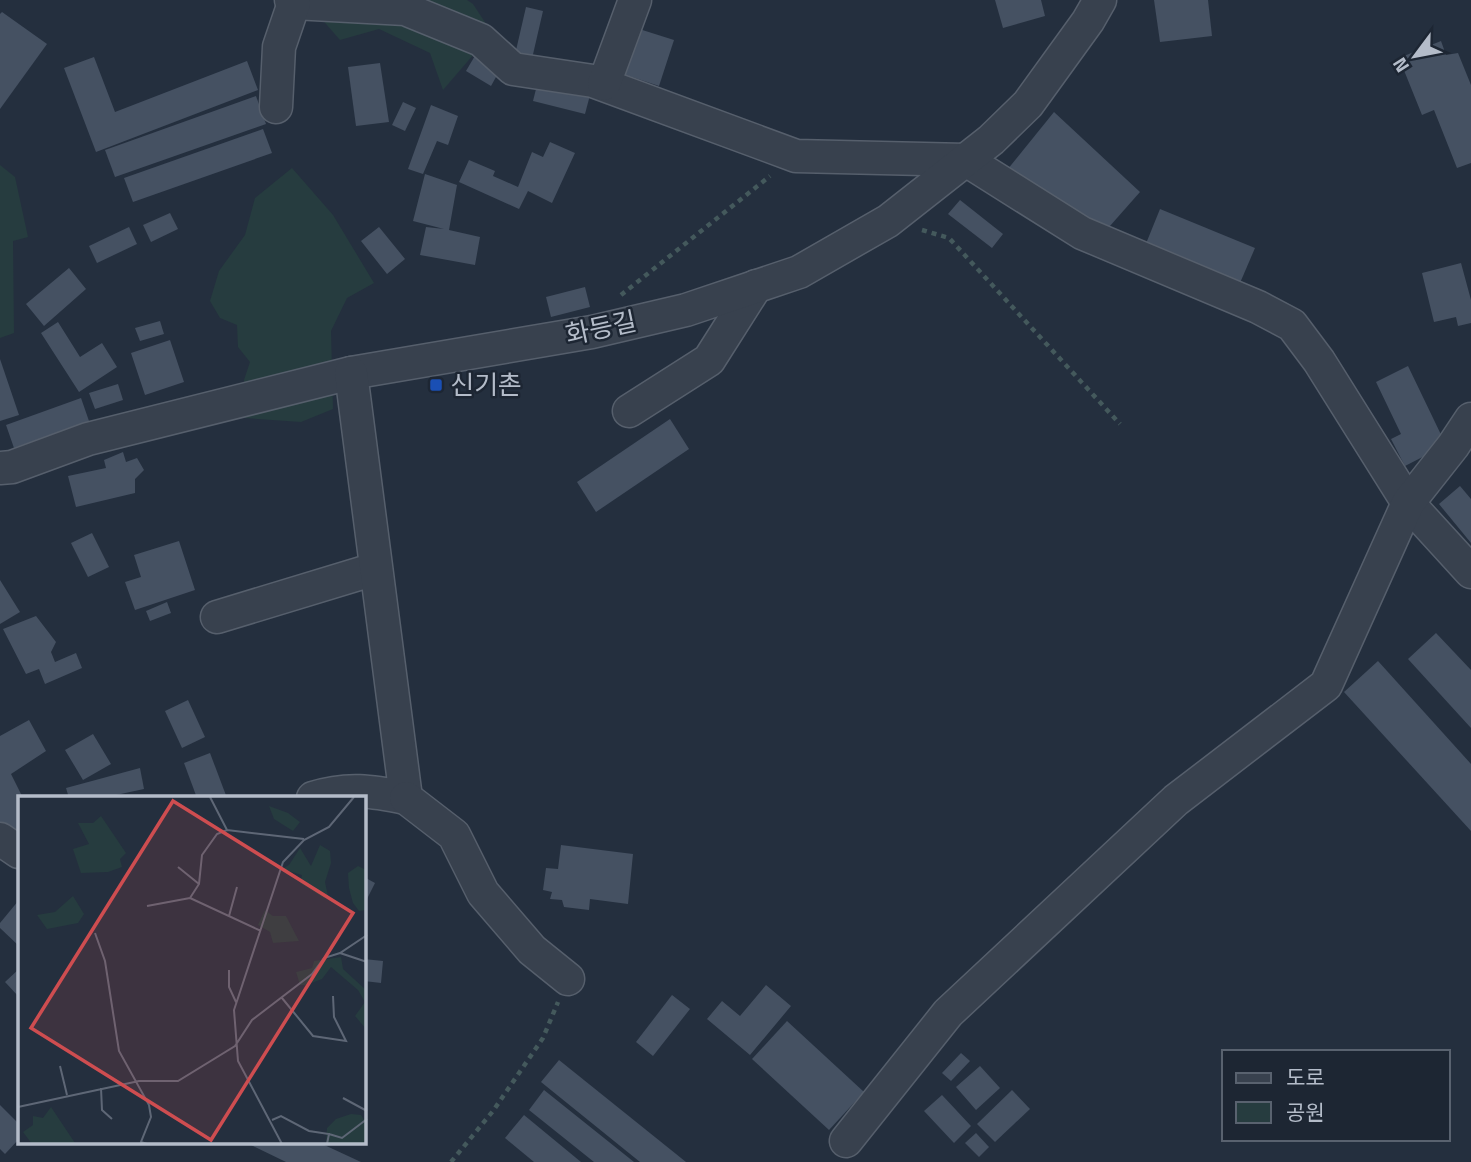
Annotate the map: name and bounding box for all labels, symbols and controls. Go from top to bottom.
north arrow [1380,21,1450,91]
text: N [1384,52,1416,79]
street label: 화등길 [562,301,640,354]
place label: 신기촌 [450,365,522,404]
marker: 신기촌 [428,377,444,393]
inset map [18,796,366,1144]
legend [1222,1050,1450,1141]
text: 도로 [1286,1061,1325,1093]
text: 공원 [1286,1096,1325,1128]

